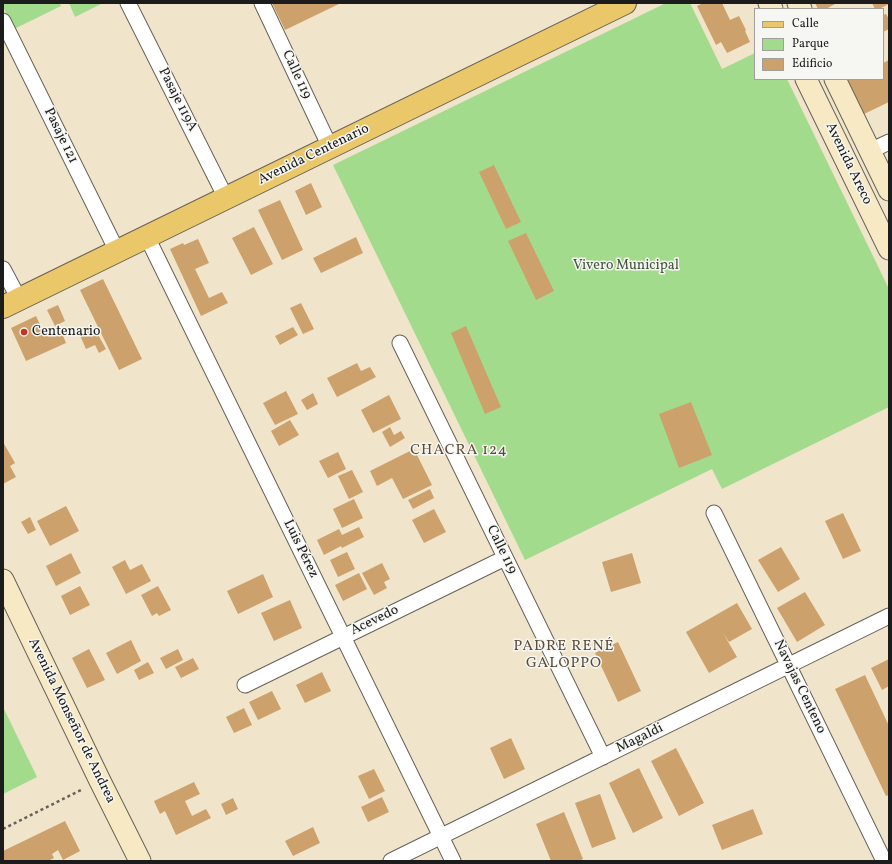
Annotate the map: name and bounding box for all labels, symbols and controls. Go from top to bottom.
legend [754,8,884,80]
text: Calle [792,16,819,32]
text: Parque [792,36,829,52]
street label: Calle 119 [277,48,315,102]
text: Edificio [792,56,832,72]
street label: Pasaje 119A [154,65,200,135]
street label: Pasaje 121 [39,105,81,167]
street label: Avenida Areco [821,120,875,208]
street label: Avenida Centenario [256,121,372,189]
park label: Vivero Municipal [573,258,679,274]
place label: Centenario [32,324,100,340]
marker: Centenario [19,327,29,337]
district label: CHACRA 124 [410,442,508,460]
street label: Luis Pérez [279,517,321,581]
street label: Calle 119 [482,523,520,577]
street label: Acevedo [348,602,402,640]
street label: Avenida Monseñor de Andrea [24,636,118,806]
street label: Navajas Centeno [769,637,829,737]
district label: PADRE RENÉ GALOPPO [513,638,615,673]
street label: Magaldi [614,720,666,758]

